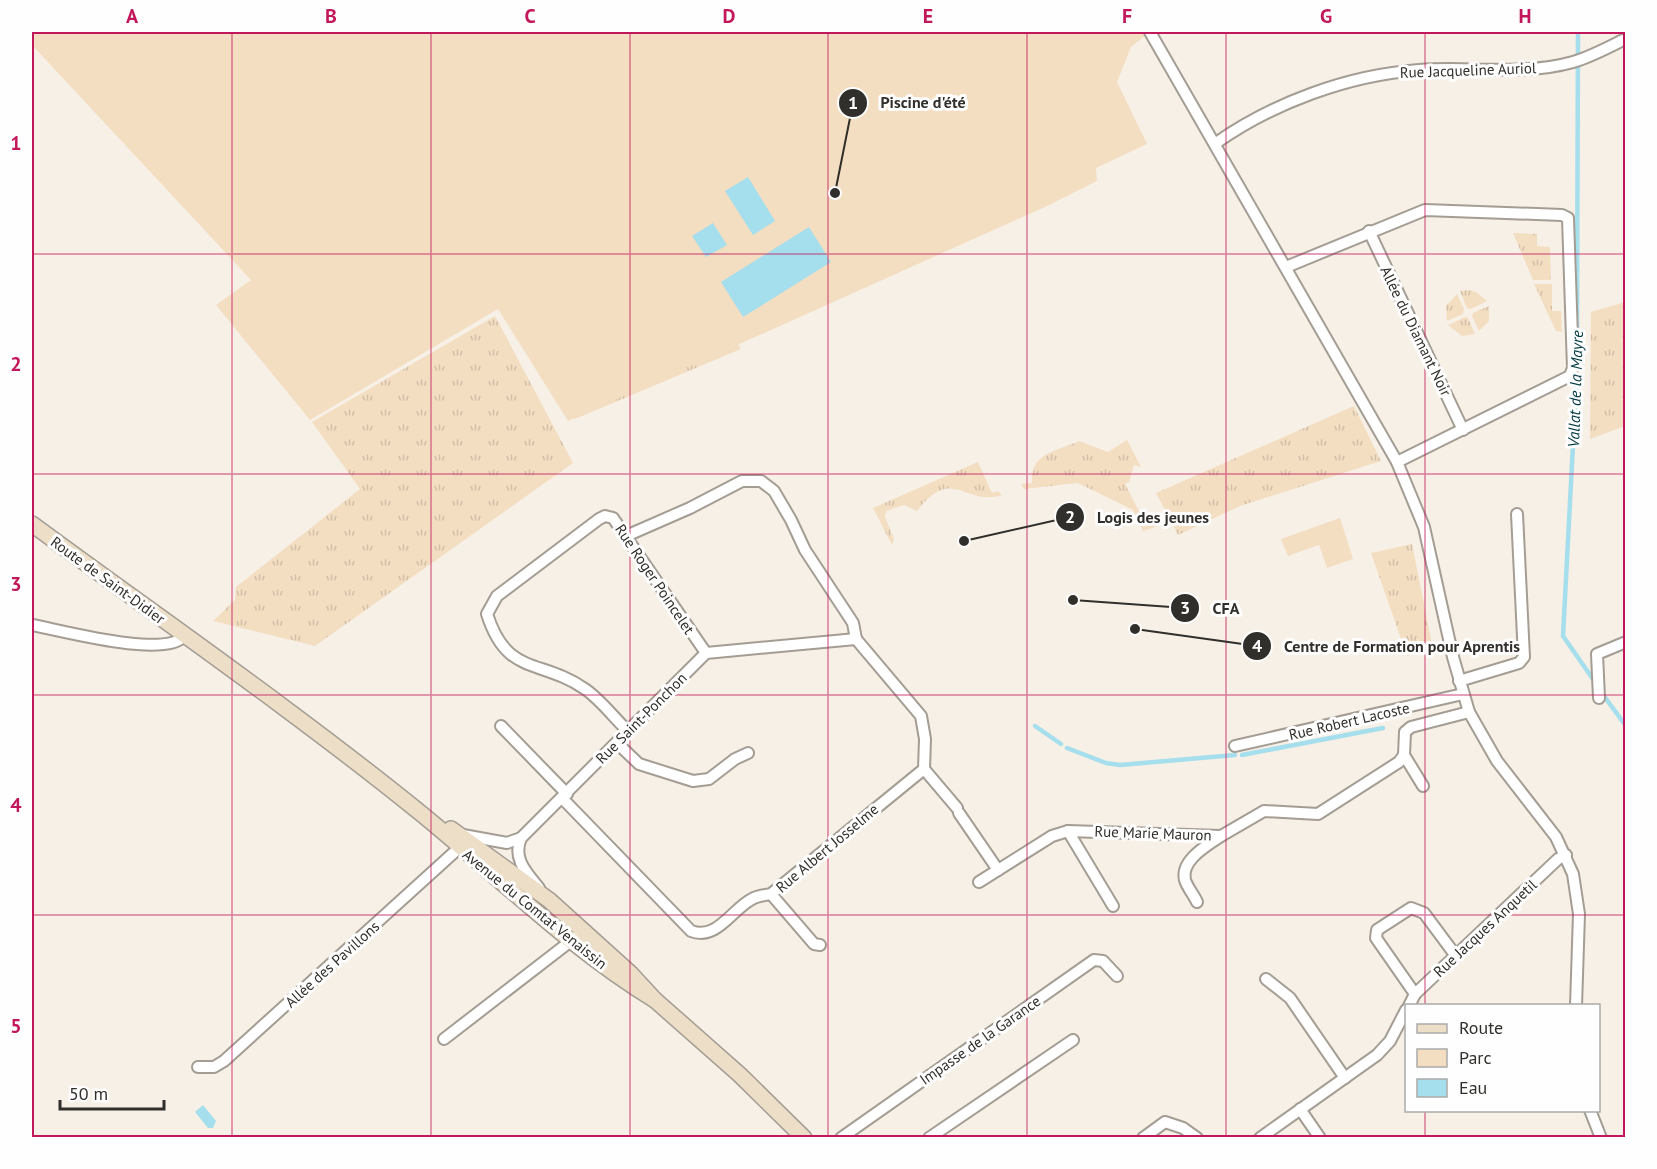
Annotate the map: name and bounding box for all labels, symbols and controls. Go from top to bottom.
text: A [126,3,139,29]
text: B [325,3,337,29]
text: C [524,3,536,29]
text: D [723,3,736,29]
text: E [923,3,933,29]
text: F [1122,3,1132,29]
text: G [1320,3,1332,29]
text: H [1518,3,1532,29]
street label: Rue Jacqueline Auriol [1399,58,1537,82]
callout: Piscine d'été [838,86,977,120]
text: 1 [848,91,858,114]
text: Piscine d'été [880,92,966,112]
text: 1 [10,130,22,156]
street label: Allée du Diamant Noir [1376,263,1456,399]
water label: Vallat de la Mayre [1563,329,1587,448]
text: 2 [10,351,22,377]
callout: Logis des jeunes [1055,500,1221,534]
text: 2 [1065,505,1075,528]
text: Logis des jeunes [1097,507,1209,527]
street label: Rue Roger Poincelet [611,520,699,638]
street label: Route de Saint-Didier [47,532,169,628]
text: 3 [10,571,22,597]
callout: CFA [1170,591,1251,625]
text: 3 [1180,596,1190,619]
text: CFA [1213,598,1240,618]
callout: Centre de Formation pour Aprentis [1242,629,1532,663]
text: 4 [1252,634,1262,657]
text: Centre de Formation pour Aprentis [1284,636,1520,656]
street label: Rue Saint-Ponchon [591,668,691,768]
street label: Rue Robert Lacoste [1287,698,1411,744]
text: 4 [10,792,22,818]
street label: Rue Albert Josselme [772,799,882,897]
street label: Rue Marie Mauron [1094,821,1212,845]
street label: Avenue du Comtat Venaissin [459,845,611,973]
street label: Rue Jacques Anquetil [1429,875,1541,981]
street label: Allée des Pavillons [281,917,383,1011]
street label: Impasse de la Garance [916,991,1044,1089]
legend [1405,1004,1600,1112]
text: 5 [10,1013,22,1039]
text: Route [1459,1016,1503,1039]
text: Parc [1459,1046,1492,1069]
scale bar [60,1073,164,1111]
text: Eau [1459,1076,1487,1099]
text: 50 m [69,1082,108,1105]

